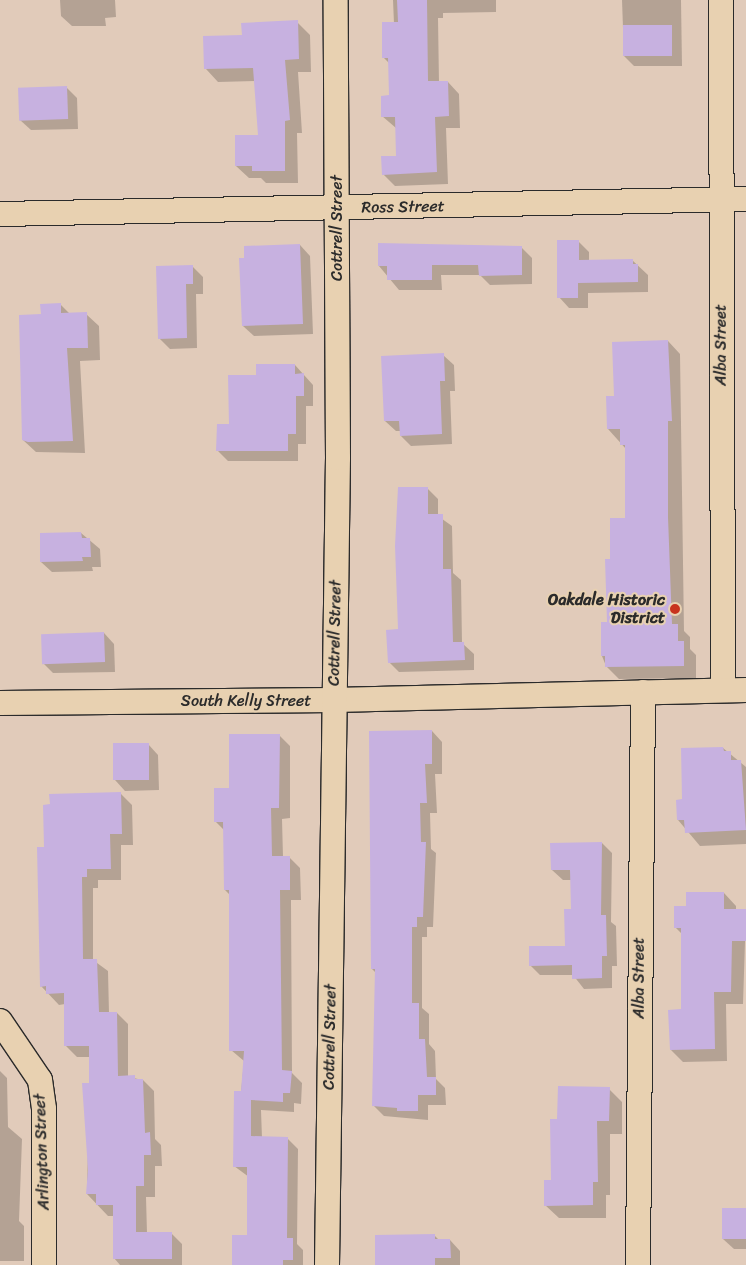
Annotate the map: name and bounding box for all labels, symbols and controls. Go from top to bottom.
street label: Cottrell Street [327,175,347,281]
street label: Ross Street [361,197,445,217]
street label: Alba Street [711,304,731,386]
street label: Cottrell Street [324,580,346,686]
place label: Oakdale Historic District [548,590,665,628]
marker: Oakdale Historic District [669,603,681,615]
street label: South Kelly Street [180,691,312,711]
street label: Alba Street [629,937,649,1019]
street label: Cottrell Street [319,984,341,1090]
street label: Arlington Street [30,1093,54,1211]

